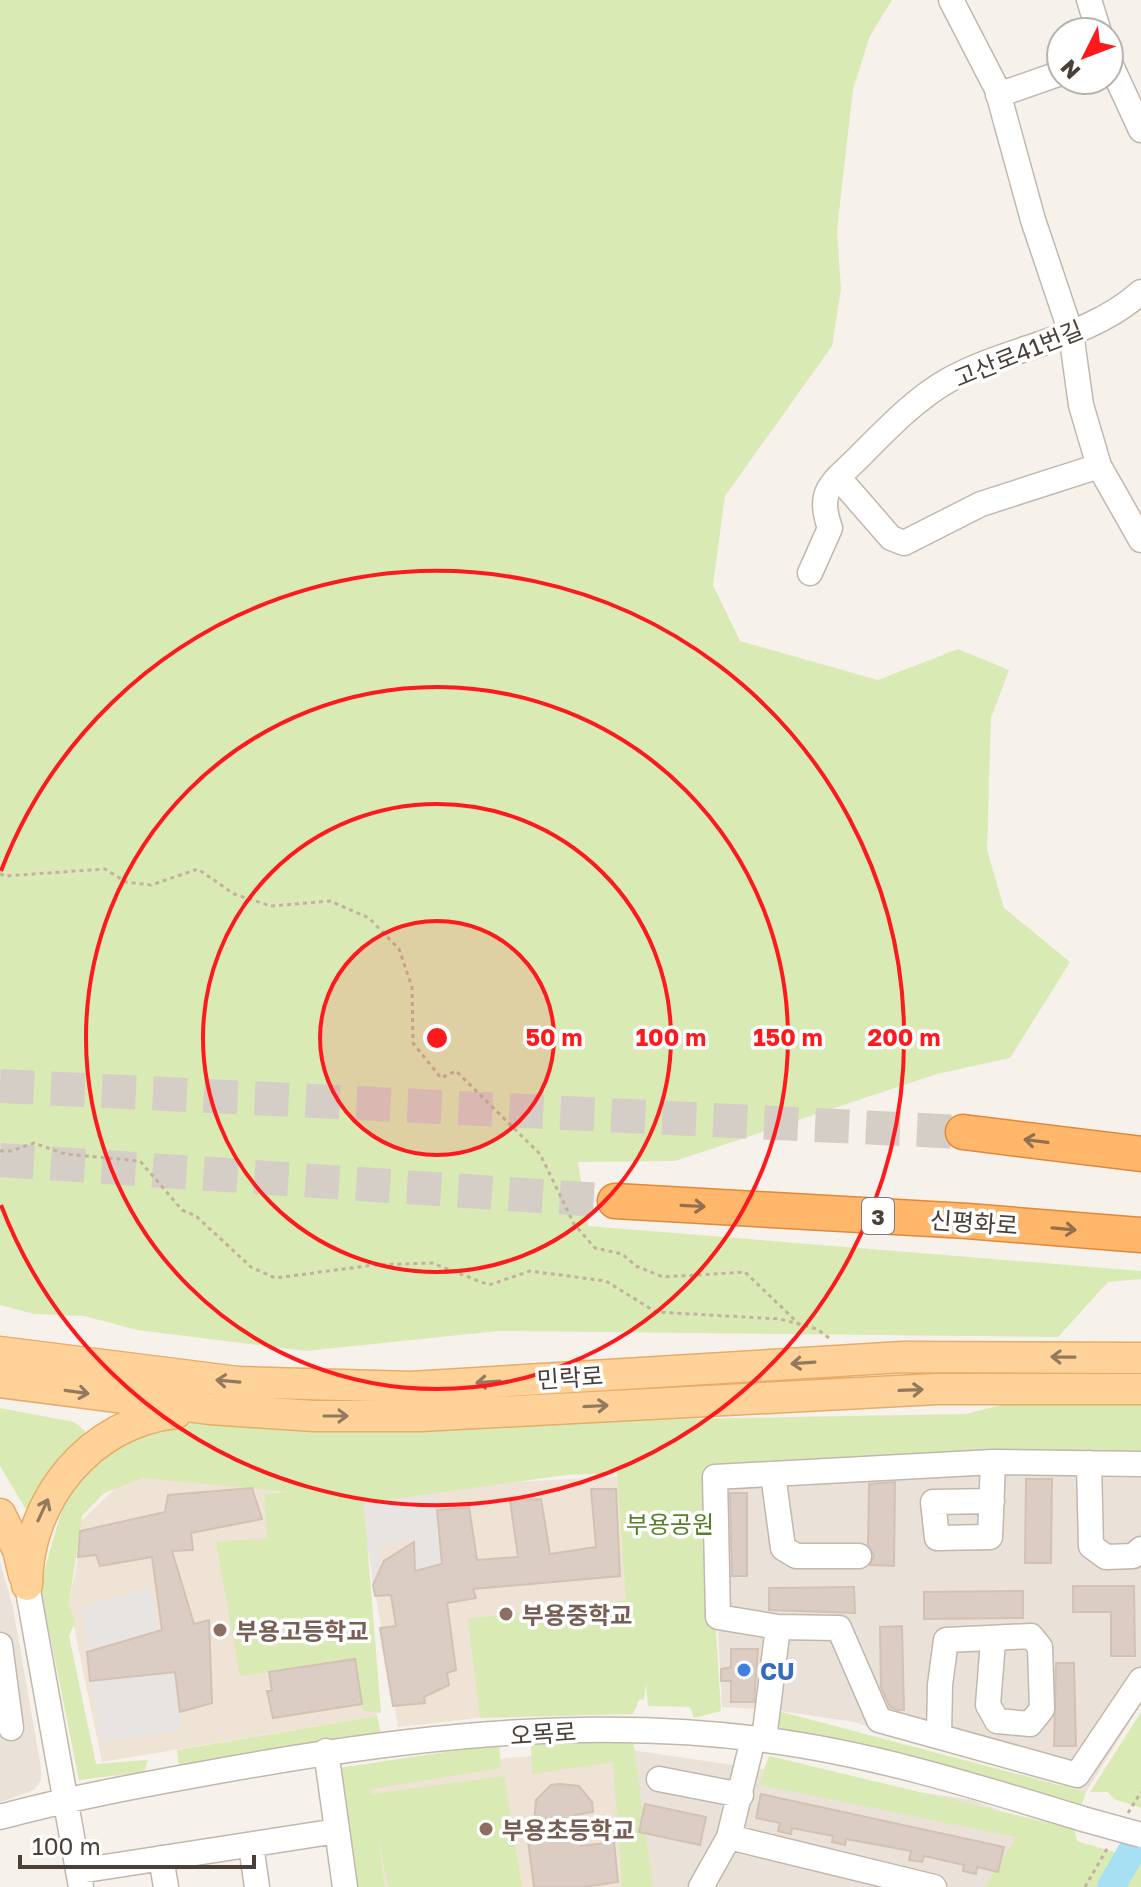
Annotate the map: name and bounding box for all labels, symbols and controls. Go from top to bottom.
north arrow [1045,16,1125,96]
text: N [1054,54,1085,85]
street label: 고산로41번길 [949,314,1087,392]
text: 50 m [525,1022,583,1051]
text: 100 m [636,1022,706,1051]
text: 150 m [753,1022,823,1051]
text: 200 m [868,1022,940,1051]
centre of rings [423,1024,451,1052]
one-way arrow [1024,1133,1049,1148]
road number: 3 [862,1198,894,1234]
one-way arrow [679,1199,706,1214]
street label: 신평화로 [929,1204,1019,1240]
one-way arrow [1050,1222,1077,1237]
one-way arrow [1050,1349,1077,1365]
one-way arrow [790,1356,817,1371]
street label: 민락로 [536,1360,604,1394]
one-way arrow [215,1373,242,1388]
one-way arrow [475,1375,502,1390]
one-way arrow [897,1382,924,1397]
one-way arrow [64,1385,89,1400]
one-way arrow [582,1398,609,1413]
one-way arrow [322,1408,349,1424]
one-way arrow [36,1498,51,1522]
park label: 부용공원 [626,1509,714,1538]
place label: 부용중학교 [522,1600,632,1629]
marker: 부용중학교 [497,1605,515,1623]
place label: 부용고등학교 [236,1616,368,1645]
marker: 부용고등학교 [211,1621,229,1639]
place label: CU [760,1656,795,1685]
marker: CU [735,1661,753,1679]
street label: 오목로 [509,1716,577,1750]
place label: 부용초등학교 [502,1815,634,1844]
scale bar [20,1819,254,1869]
marker: 부용초등학교 [477,1820,495,1838]
text: 100 m [32,1831,101,1860]

